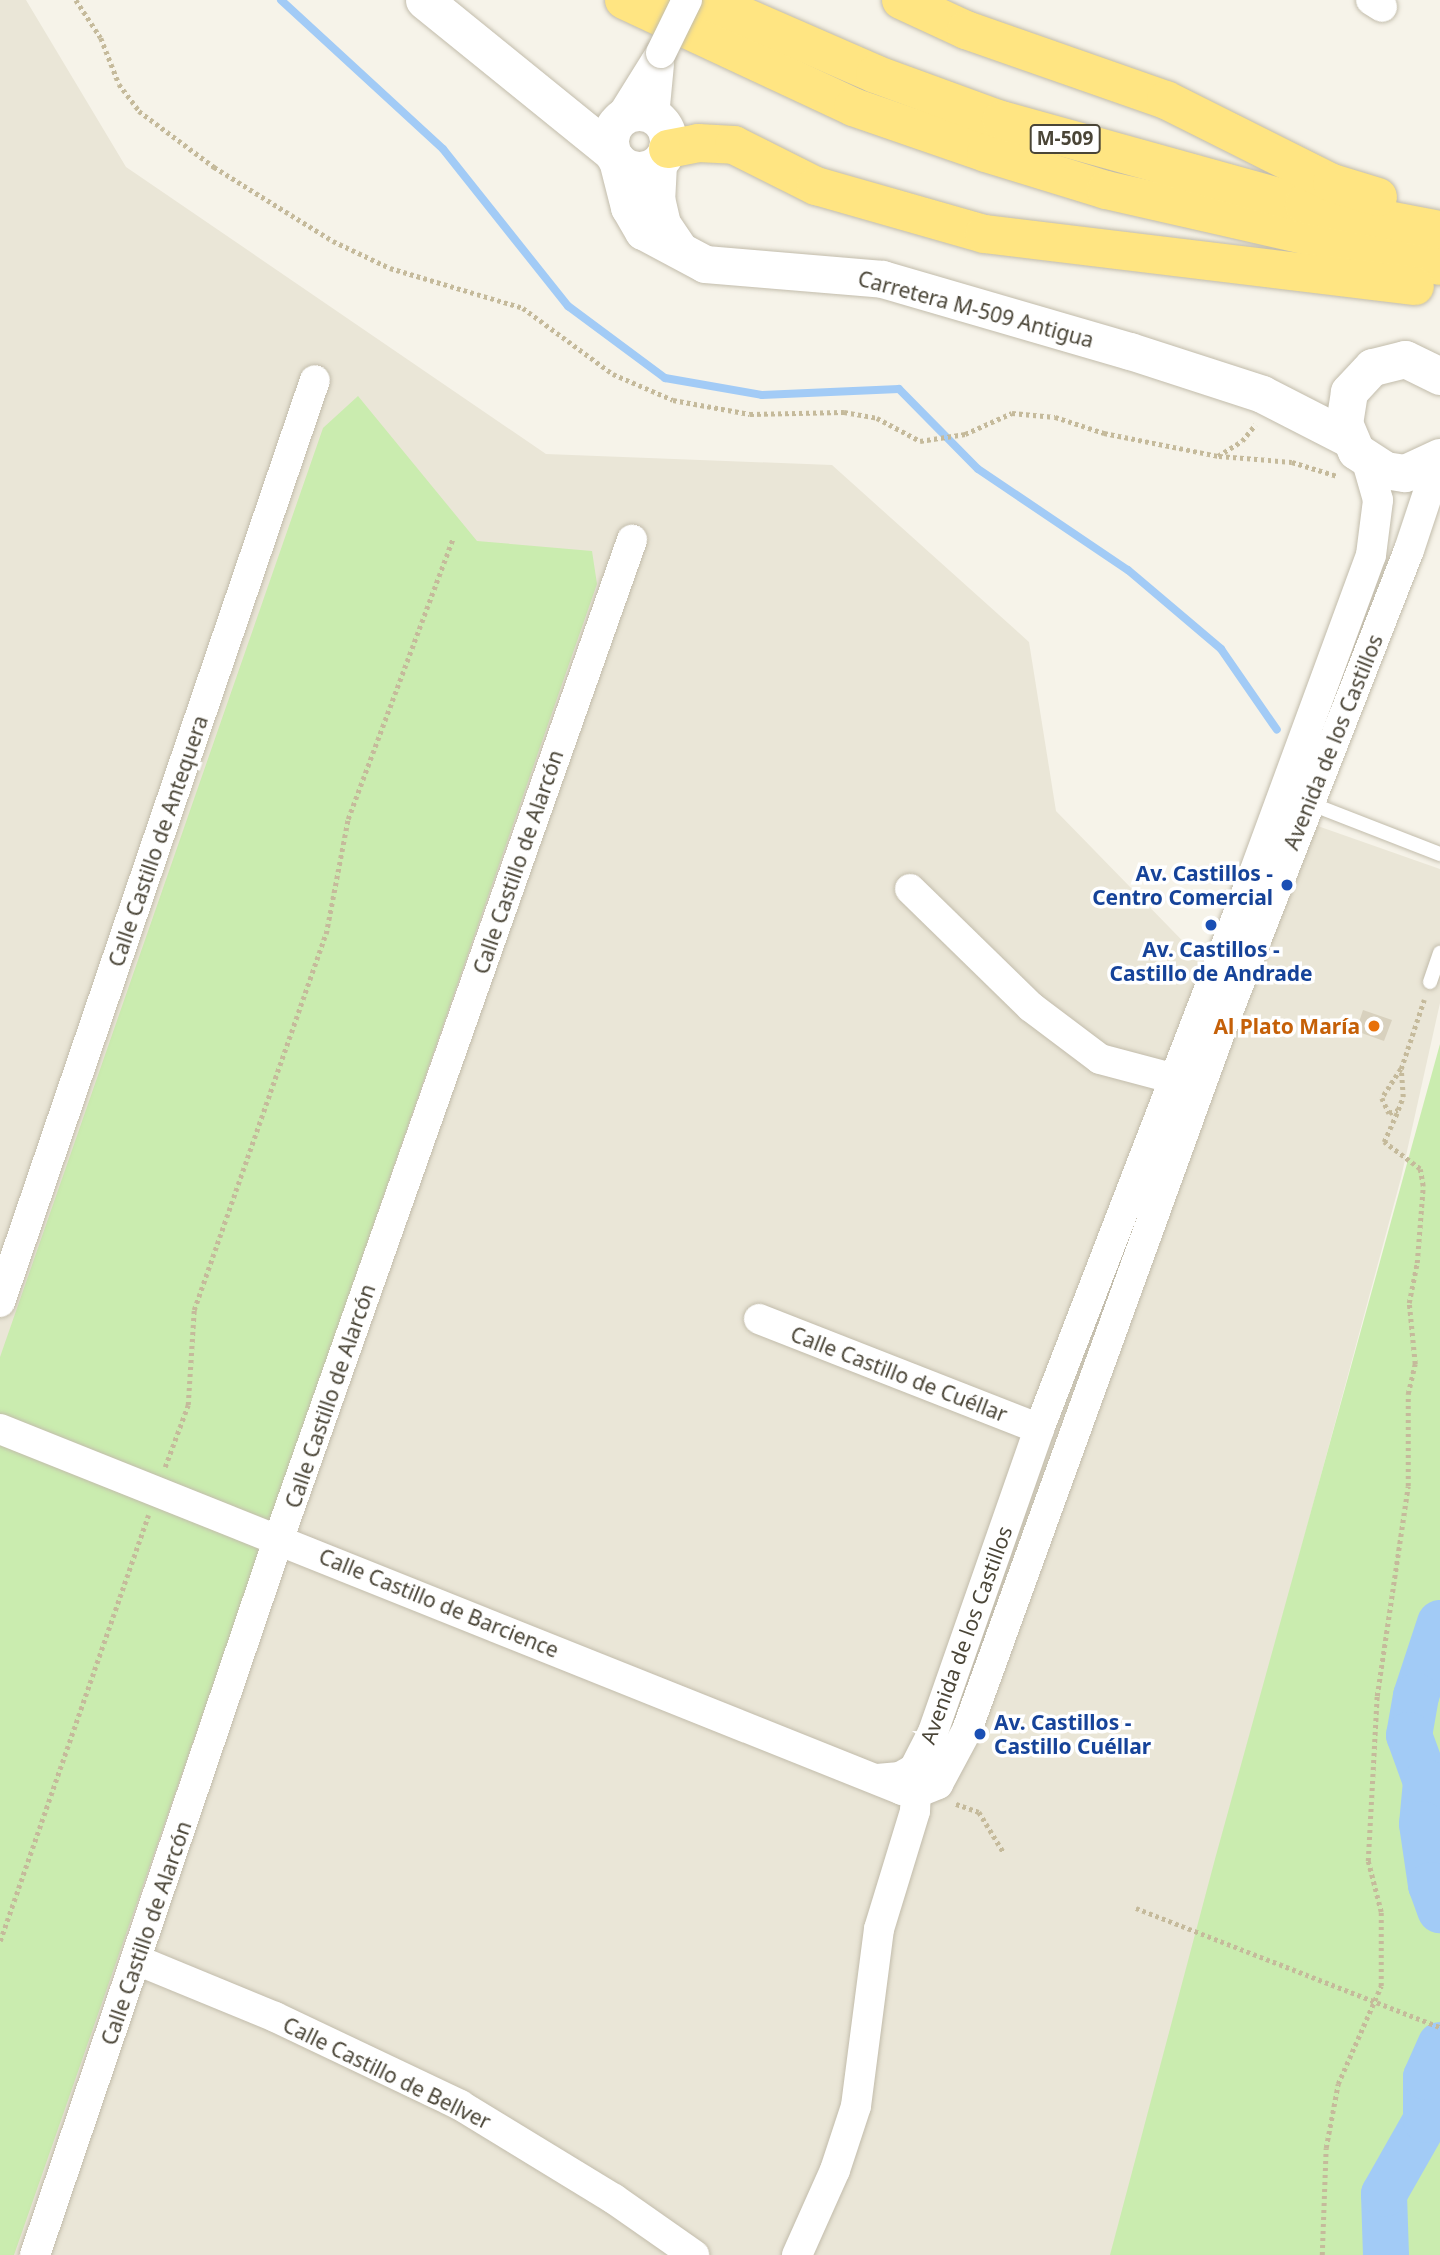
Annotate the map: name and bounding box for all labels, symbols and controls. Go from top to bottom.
road number: M-509 [1028,124,1102,154]
street label: Carretera M-509 Antigua [855,265,1097,353]
street label: Avenida de los Castillos [1278,631,1388,853]
street label: Calle Castillo de Antequera [103,712,213,970]
street label: Calle Castillo de Alarcón [468,747,568,977]
place label: Av. Castillos - Centro Comercial [1092,860,1273,910]
marker: Av. Castillos - Centro Comercial [1279,877,1295,893]
marker: Av. Castillos - Castillo de Andrade [1203,917,1219,933]
place label: Av. Castillos - Castillo de Andrade [1109,936,1313,986]
place label: Al Plato María [1214,1013,1360,1039]
marker: Al Plato María [1366,1018,1382,1034]
street label: Calle Castillo de Alarcón [280,1281,380,1511]
street label: Calle Castillo de Cuéllar [787,1321,1011,1427]
street label: Avenida de los Castillos [915,1523,1017,1747]
street label: Calle Castillo de Barcience [315,1543,563,1663]
place label: Av. Castillos - Castillo Cuéllar [994,1709,1151,1759]
marker: Av. Castillos - Castillo Cuéllar [972,1726,988,1742]
street label: Calle Castillo de Alarcón [96,1818,196,2048]
street label: Calle Castillo de Bellver [279,2012,495,2134]

